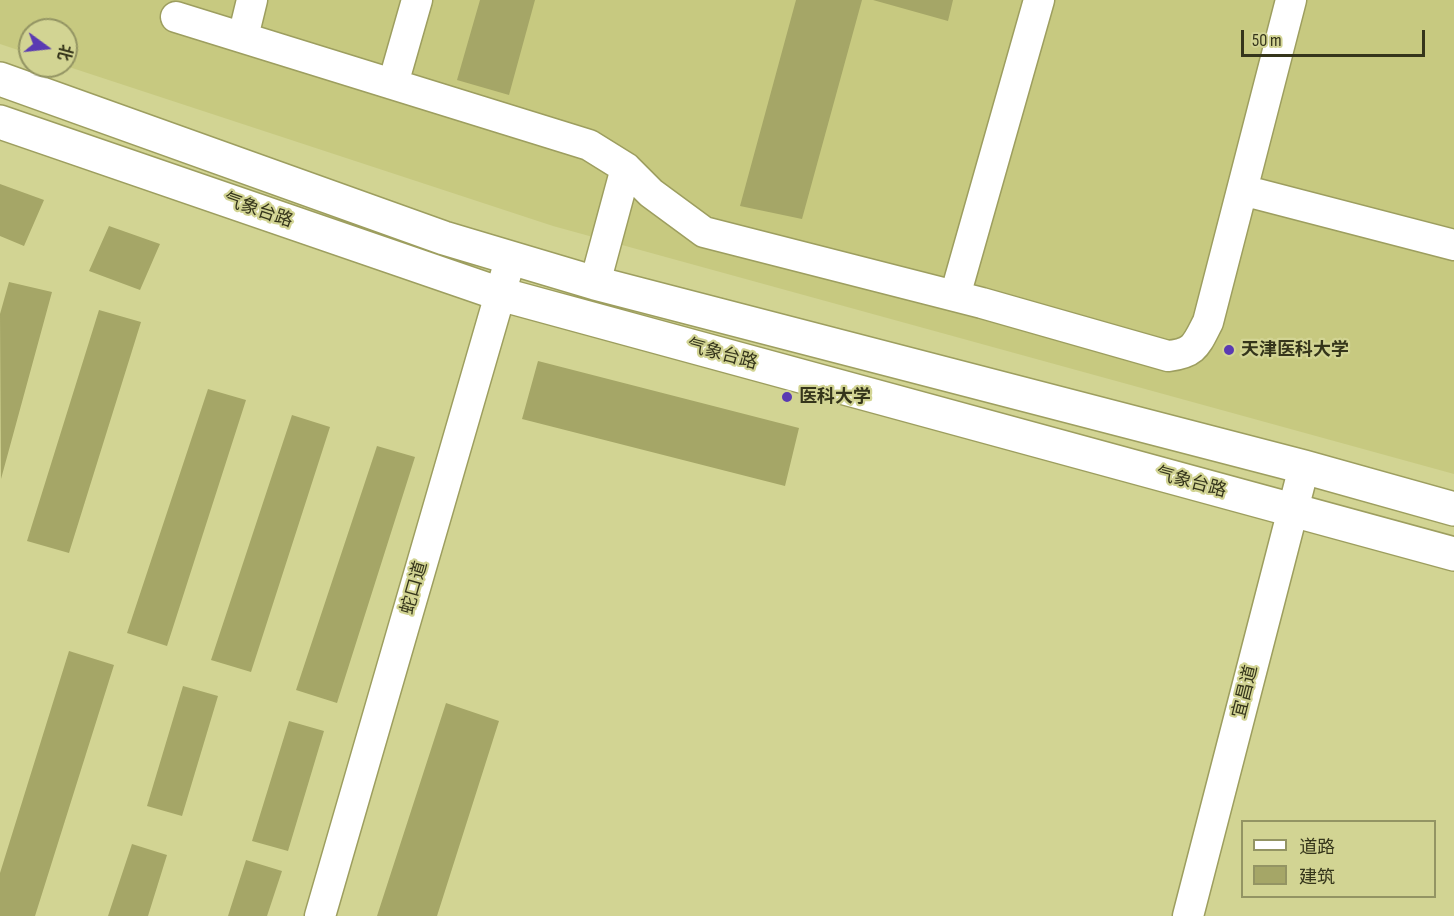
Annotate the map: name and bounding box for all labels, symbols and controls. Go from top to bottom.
north arrow [18,18,78,78]
scale bar [1244,18,1428,56]
text: 50 m [1252,30,1282,51]
text: 北 [53,42,75,62]
street label: 气象台路 [220,189,296,233]
street label: 气象台路 [684,335,760,375]
place label: 天津医科大学 [1241,339,1349,361]
marker: 天津医科大学 [1222,343,1236,357]
place label: 医科大学 [799,386,871,408]
marker: 医科大学 [780,390,794,404]
street label: 气象台路 [1153,463,1229,503]
street label: 蛇口道 [397,559,433,617]
street label: 宜昌道 [1229,663,1263,721]
legend [1241,820,1436,898]
text: 道路 [1299,837,1335,858]
text: 建筑 [1299,867,1335,888]

